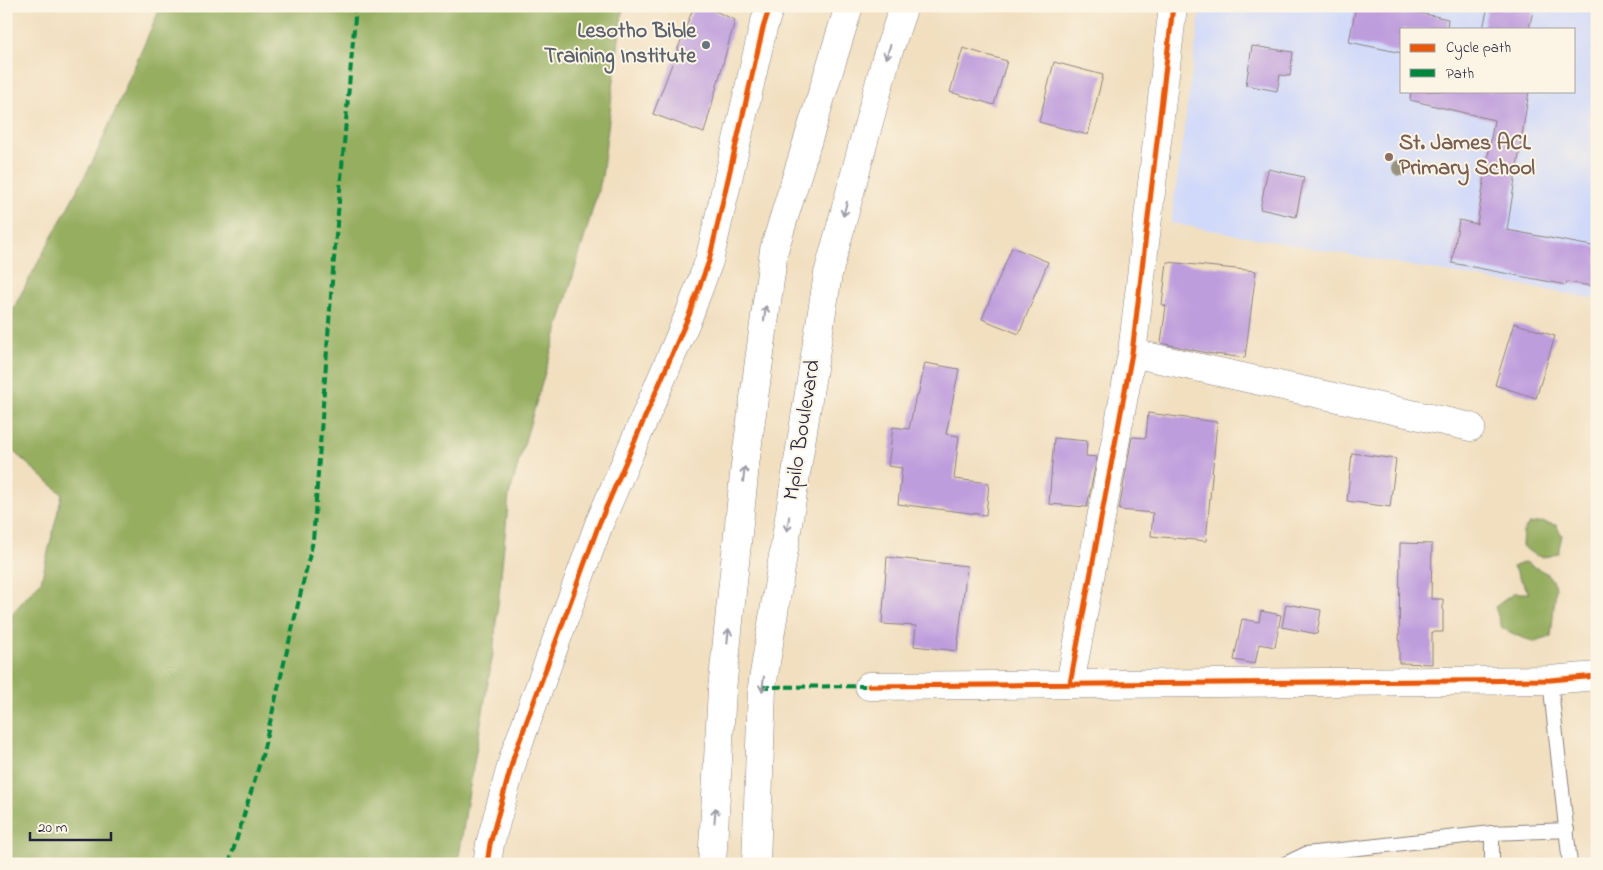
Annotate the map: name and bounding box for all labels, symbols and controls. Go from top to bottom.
place label: Lesotho Bible Training Institute [544,16,697,74]
legend [1400,28,1576,92]
text: Cycle path [1446,37,1511,60]
marker: Lesotho Bible Training Institute [700,39,712,51]
one-way arrow [883,44,892,60]
text: Path [1446,63,1474,85]
place label: St. James ACL Primary School [1399,128,1535,186]
marker: St. James ACL Primary School [1383,151,1395,163]
one-way arrow [840,201,849,217]
one-way arrow [761,305,771,321]
street label: Mpilo Boulevard [776,357,830,503]
one-way arrow [739,466,749,482]
one-way arrow [782,515,792,531]
one-way arrow [723,628,733,644]
one-way arrow [758,676,768,692]
one-way arrow [710,807,719,823]
scale bar [30,810,111,842]
text: 20 m [38,817,68,839]

